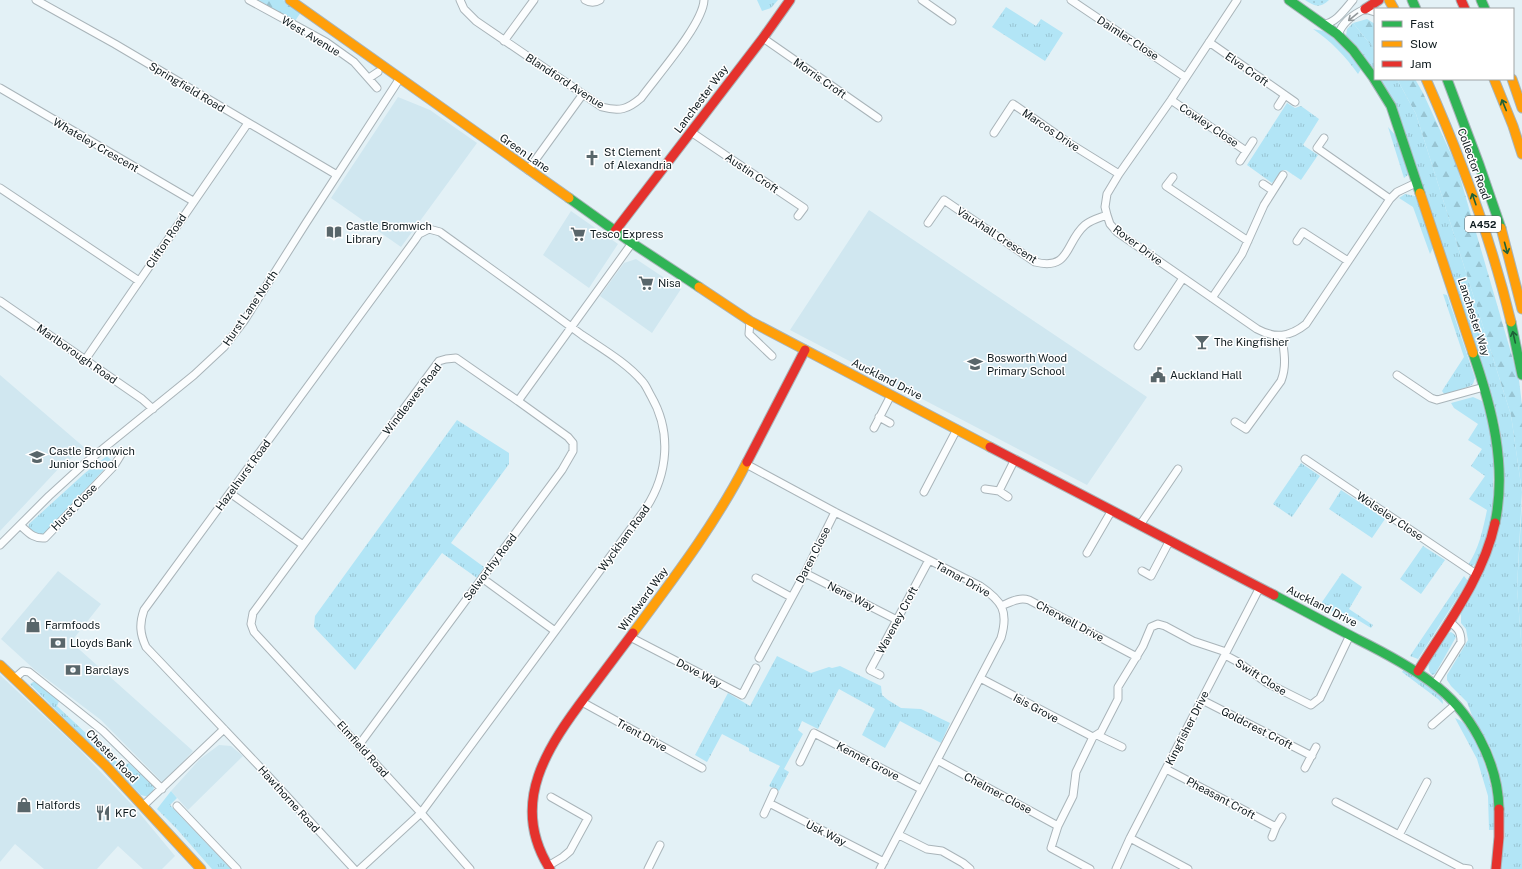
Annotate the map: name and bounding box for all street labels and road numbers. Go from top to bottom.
street label: West Avenue [279,14,343,58]
street label: Daimler Close [1095,14,1161,62]
street label: Elva Croft [1223,50,1271,88]
street label: Blandford Avenue [523,51,607,111]
street label: Morris Croft [791,55,849,101]
street label: Springfield Road [147,60,227,114]
street label: Lanchester Way [672,63,730,135]
street label: Cowley Close [1177,101,1241,149]
street label: Marcos Drive [1020,106,1082,154]
street label: Whateley Crescent [51,116,141,174]
street label: Collector Road [1455,127,1493,201]
street label: Green Lane [498,131,552,175]
street label: Austin Croft [723,151,781,195]
street label: Vauxhall Crescent [955,205,1039,265]
street label: Clifton Road [143,212,189,270]
road number: A452 [1465,216,1501,232]
street label: Rover Drive [1111,223,1165,267]
street label: Hurst Lane North [220,268,280,348]
street label: Lanchester Way [1456,276,1492,358]
street label: Marlborough Road [35,322,119,386]
street label: Auckland Drive [850,356,924,402]
street label: Windleaves Road [380,361,444,437]
street label: Hazelhurst Road [213,437,273,513]
street label: Hurst Close [49,481,99,533]
street label: Wolseley Close [1355,489,1425,543]
street label: Wyckham Road [596,503,652,573]
street label: Daren Close [794,525,832,585]
street label: Selworthy Road [461,531,519,603]
street label: Tamar Drive [933,559,993,599]
street label: Windward Way [616,565,670,633]
street label: Nene Way [825,579,877,613]
street label: Auckland Drive [1285,583,1359,629]
street label: Waveney Croft [874,584,920,656]
street label: Cherwell Drive [1034,598,1106,644]
street label: Dove Way [674,656,724,690]
street label: Swift Close [1233,656,1289,698]
street label: Kingfisher Drive [1163,689,1211,767]
street label: Isis Grove [1011,691,1061,725]
street label: Goldcrest Croft [1219,705,1295,751]
street label: Trent Drive [615,716,669,754]
street label: Elmfield Road [335,719,391,779]
street label: Chester Road [84,727,140,785]
street label: Kennet Grove [835,739,901,783]
street label: Hawthorne Road [256,763,322,835]
street label: Chelmer Close [962,770,1034,816]
street label: Pheasant Croft [1184,775,1258,821]
street label: Usk Way [804,818,848,848]

